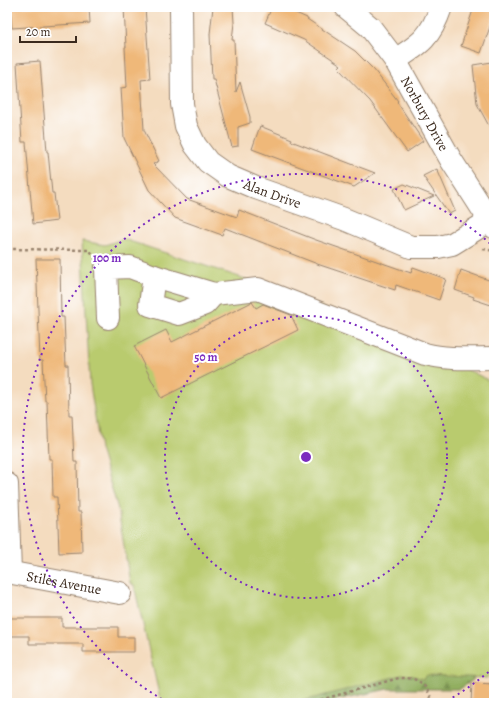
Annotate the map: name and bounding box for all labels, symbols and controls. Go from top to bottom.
scale bar [20,18,76,44]
text: 20 m [26,24,50,40]
street label: Norbury Drive [396,73,453,155]
street label: Alan Drive [240,174,304,213]
text: 100 m [93,250,121,266]
text: 50 m [194,349,218,365]
centre of rings [299,450,313,464]
street label: Stiles Avenue [25,567,103,599]

